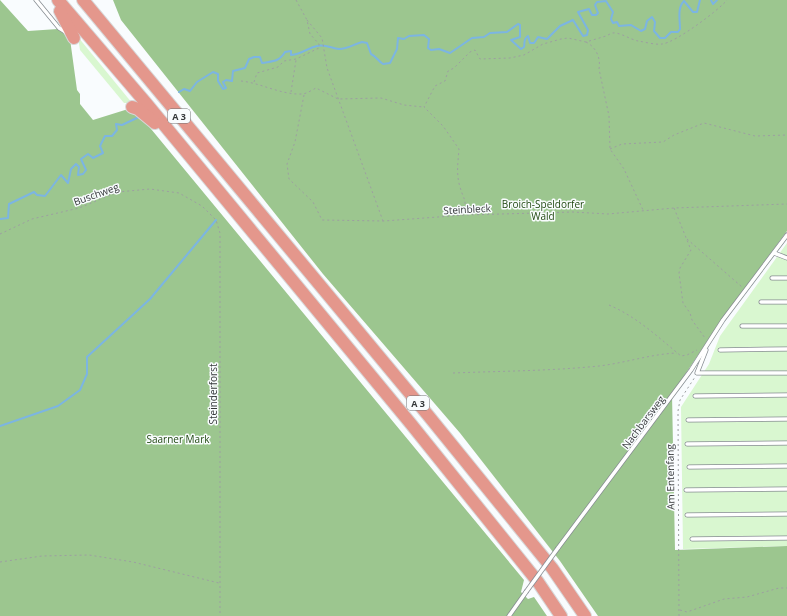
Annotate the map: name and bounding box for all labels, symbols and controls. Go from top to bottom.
road number: A 3 [168,109,190,123]
street label: Buschweg [71,179,121,209]
park label: Broich-Speldorfer Wald [502,197,584,223]
street label: Steinbleck [443,201,492,217]
street label: Steinderforst [206,363,220,424]
street label: Nachbarsweg [618,392,668,452]
road number: A 3 [407,396,429,410]
park label: Saarner Mark [146,432,210,446]
street label: Am Entenfang [662,443,678,510]

